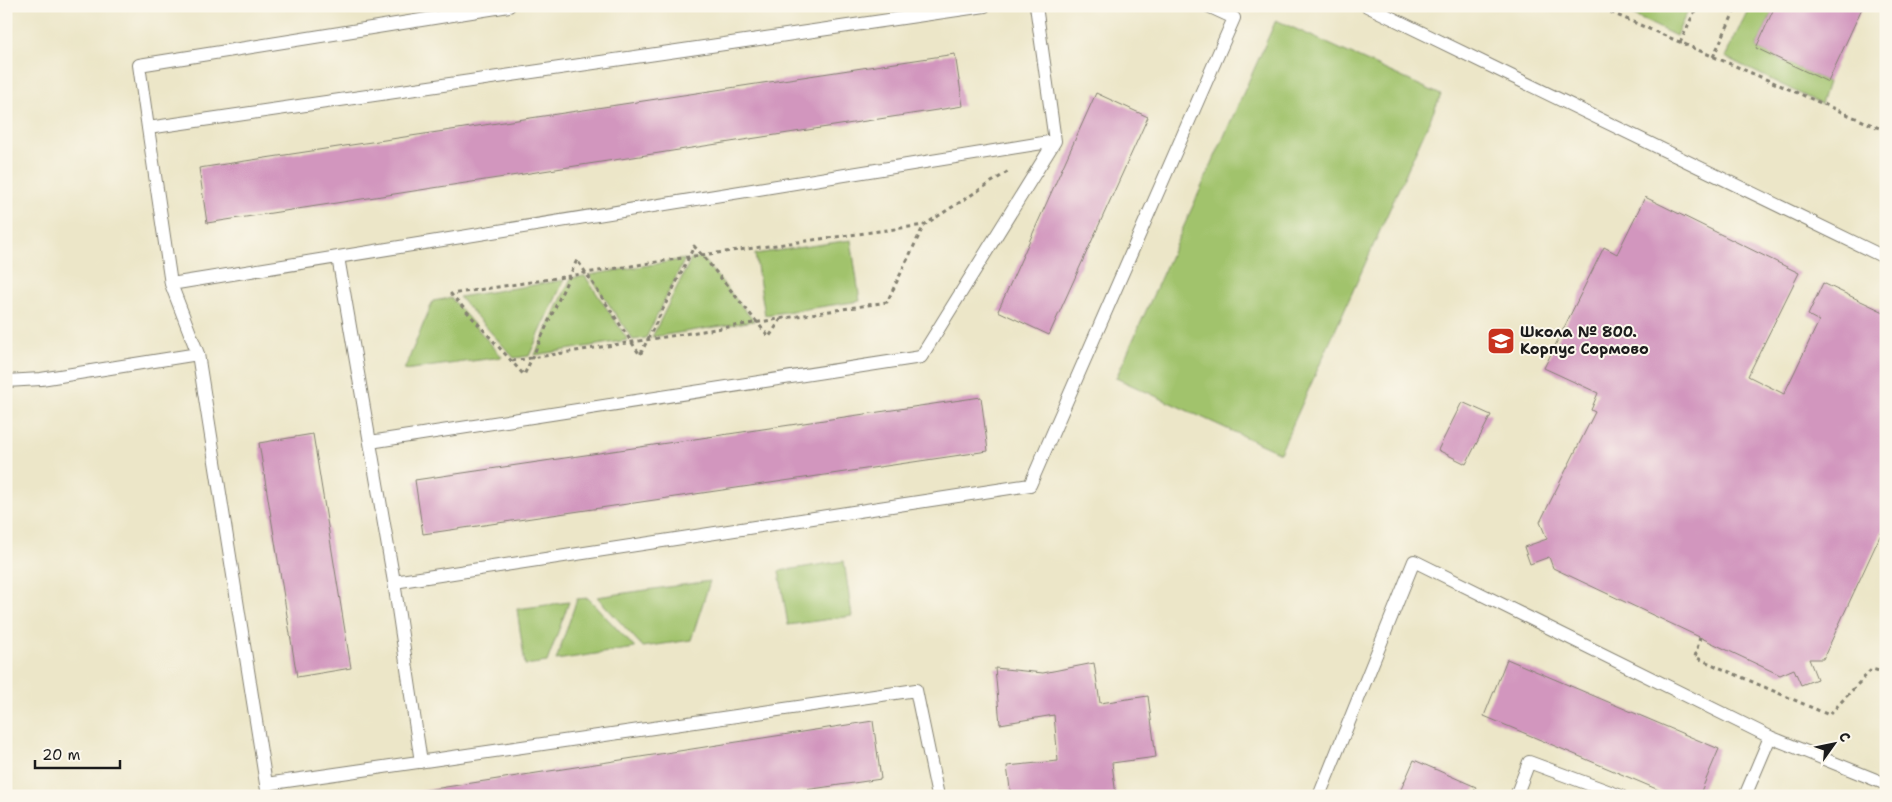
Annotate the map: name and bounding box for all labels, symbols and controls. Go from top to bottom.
place label: Школа № 800. Корпус Сормово [1520,322,1649,359]
school or university icon: Школа № 800. Корпус Сормово [1486,326,1516,356]
north arrow [1810,720,1860,770]
text: С [1835,728,1855,745]
scale bar [35,737,120,769]
text: 20 m [42,745,81,765]

